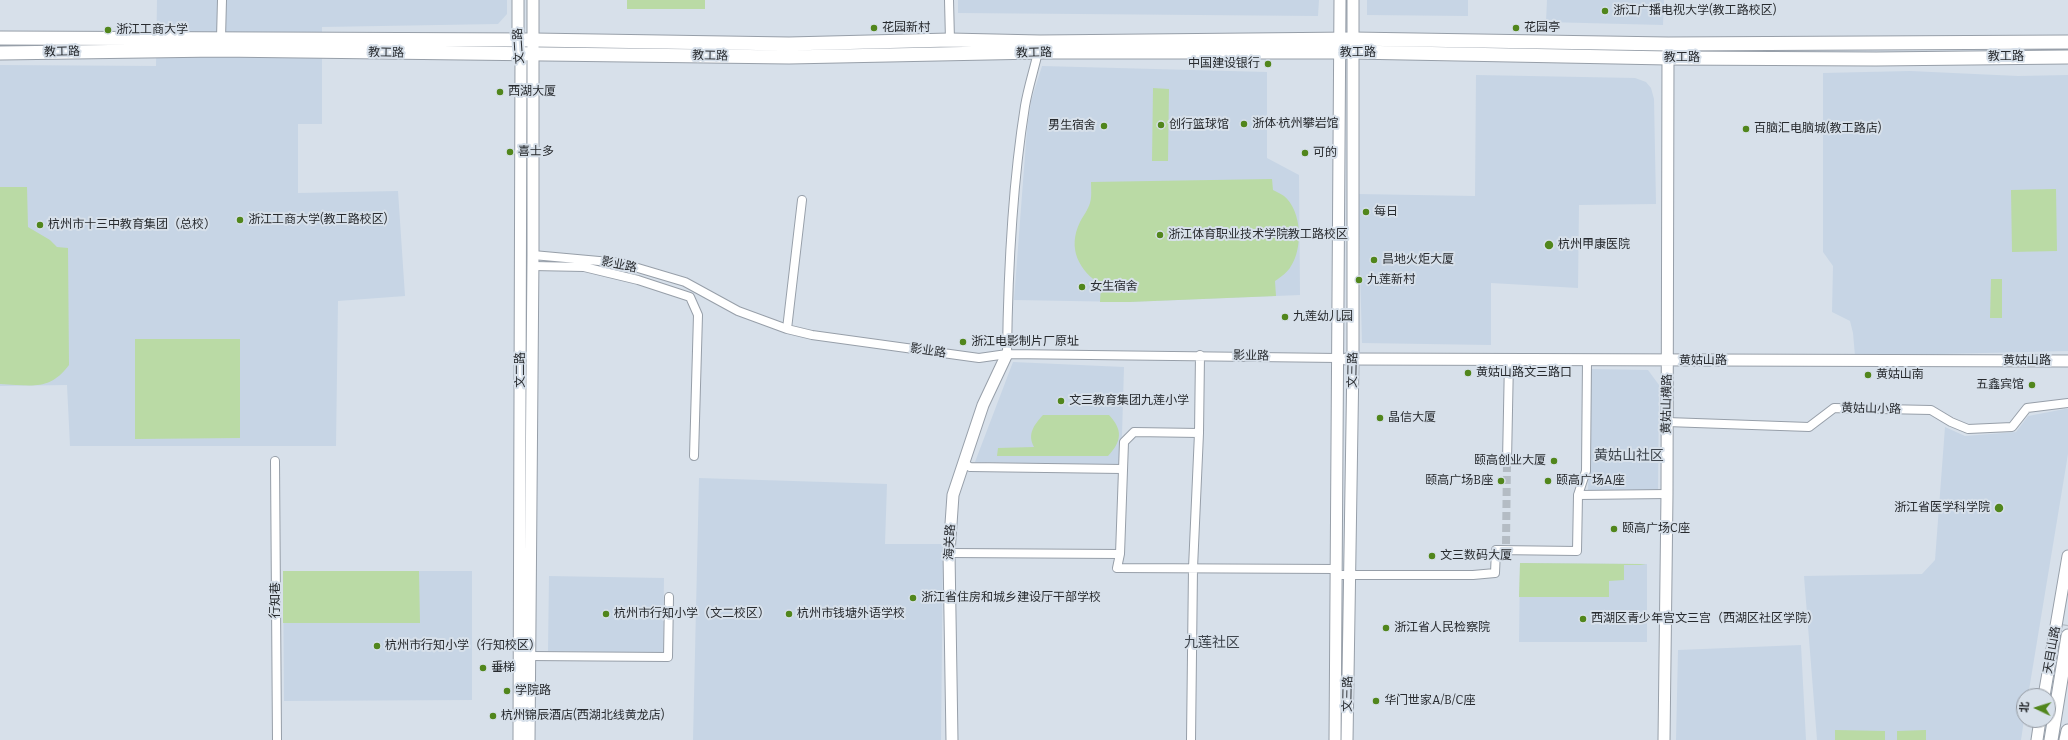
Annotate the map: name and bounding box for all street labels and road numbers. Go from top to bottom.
street label: 文二路 [511,28,527,64]
street label: 教工路 [44,44,80,60]
street label: 教工路 [368,45,404,61]
street label: 教工路 [1016,45,1052,61]
street label: 教工路 [1340,46,1376,60]
street label: 教工路 [692,48,728,64]
street label: 教工路 [1988,50,2024,64]
street label: 教工路 [1664,51,1700,65]
street label: 影业路 [600,254,638,276]
street label: 影业路 [909,341,947,361]
street label: 影业路 [1233,348,1269,364]
street label: 文二路 [514,352,528,388]
street label: 文三路 [1345,352,1361,388]
street label: 黄姑山路 [1679,354,1727,368]
street label: 黄姑山路 [2003,354,2051,368]
street label: 黄姑山横路 [1659,374,1675,434]
street label: 黄姑山小路 [1841,401,1901,417]
street label: 海关路 [942,524,958,560]
street label: 行知巷 [269,582,283,618]
street label: 天目山路 [2041,625,2063,675]
street label: 文三路 [1340,676,1356,712]

